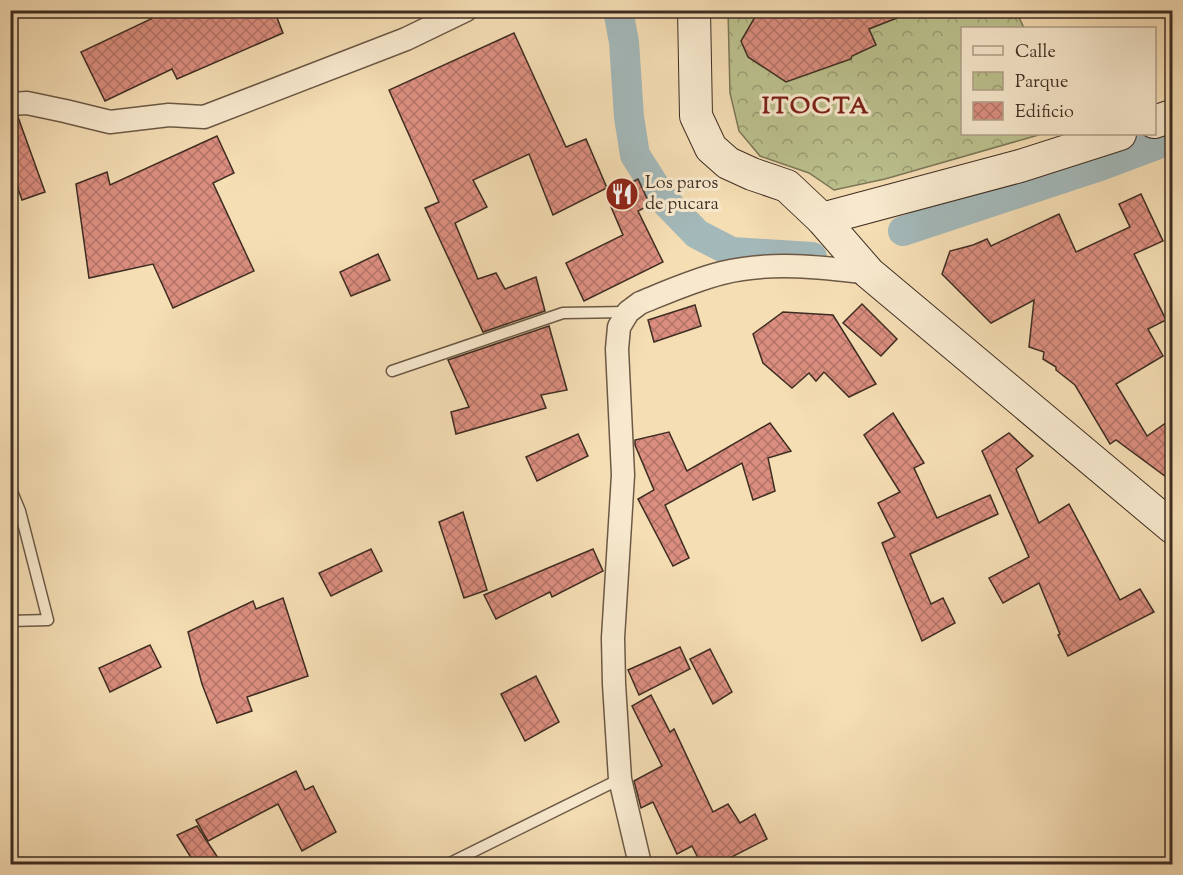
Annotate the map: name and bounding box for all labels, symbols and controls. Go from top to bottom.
legend [961,27,1156,135]
text: Calle [1015,40,1056,66]
text: Parque [1015,70,1068,96]
district label: ITOCTA [762,90,870,124]
text: Edificio [1015,100,1074,126]
place label: Los paros de pucara [645,171,719,218]
restaurant icon: Los paros de pucara [604,176,640,212]

